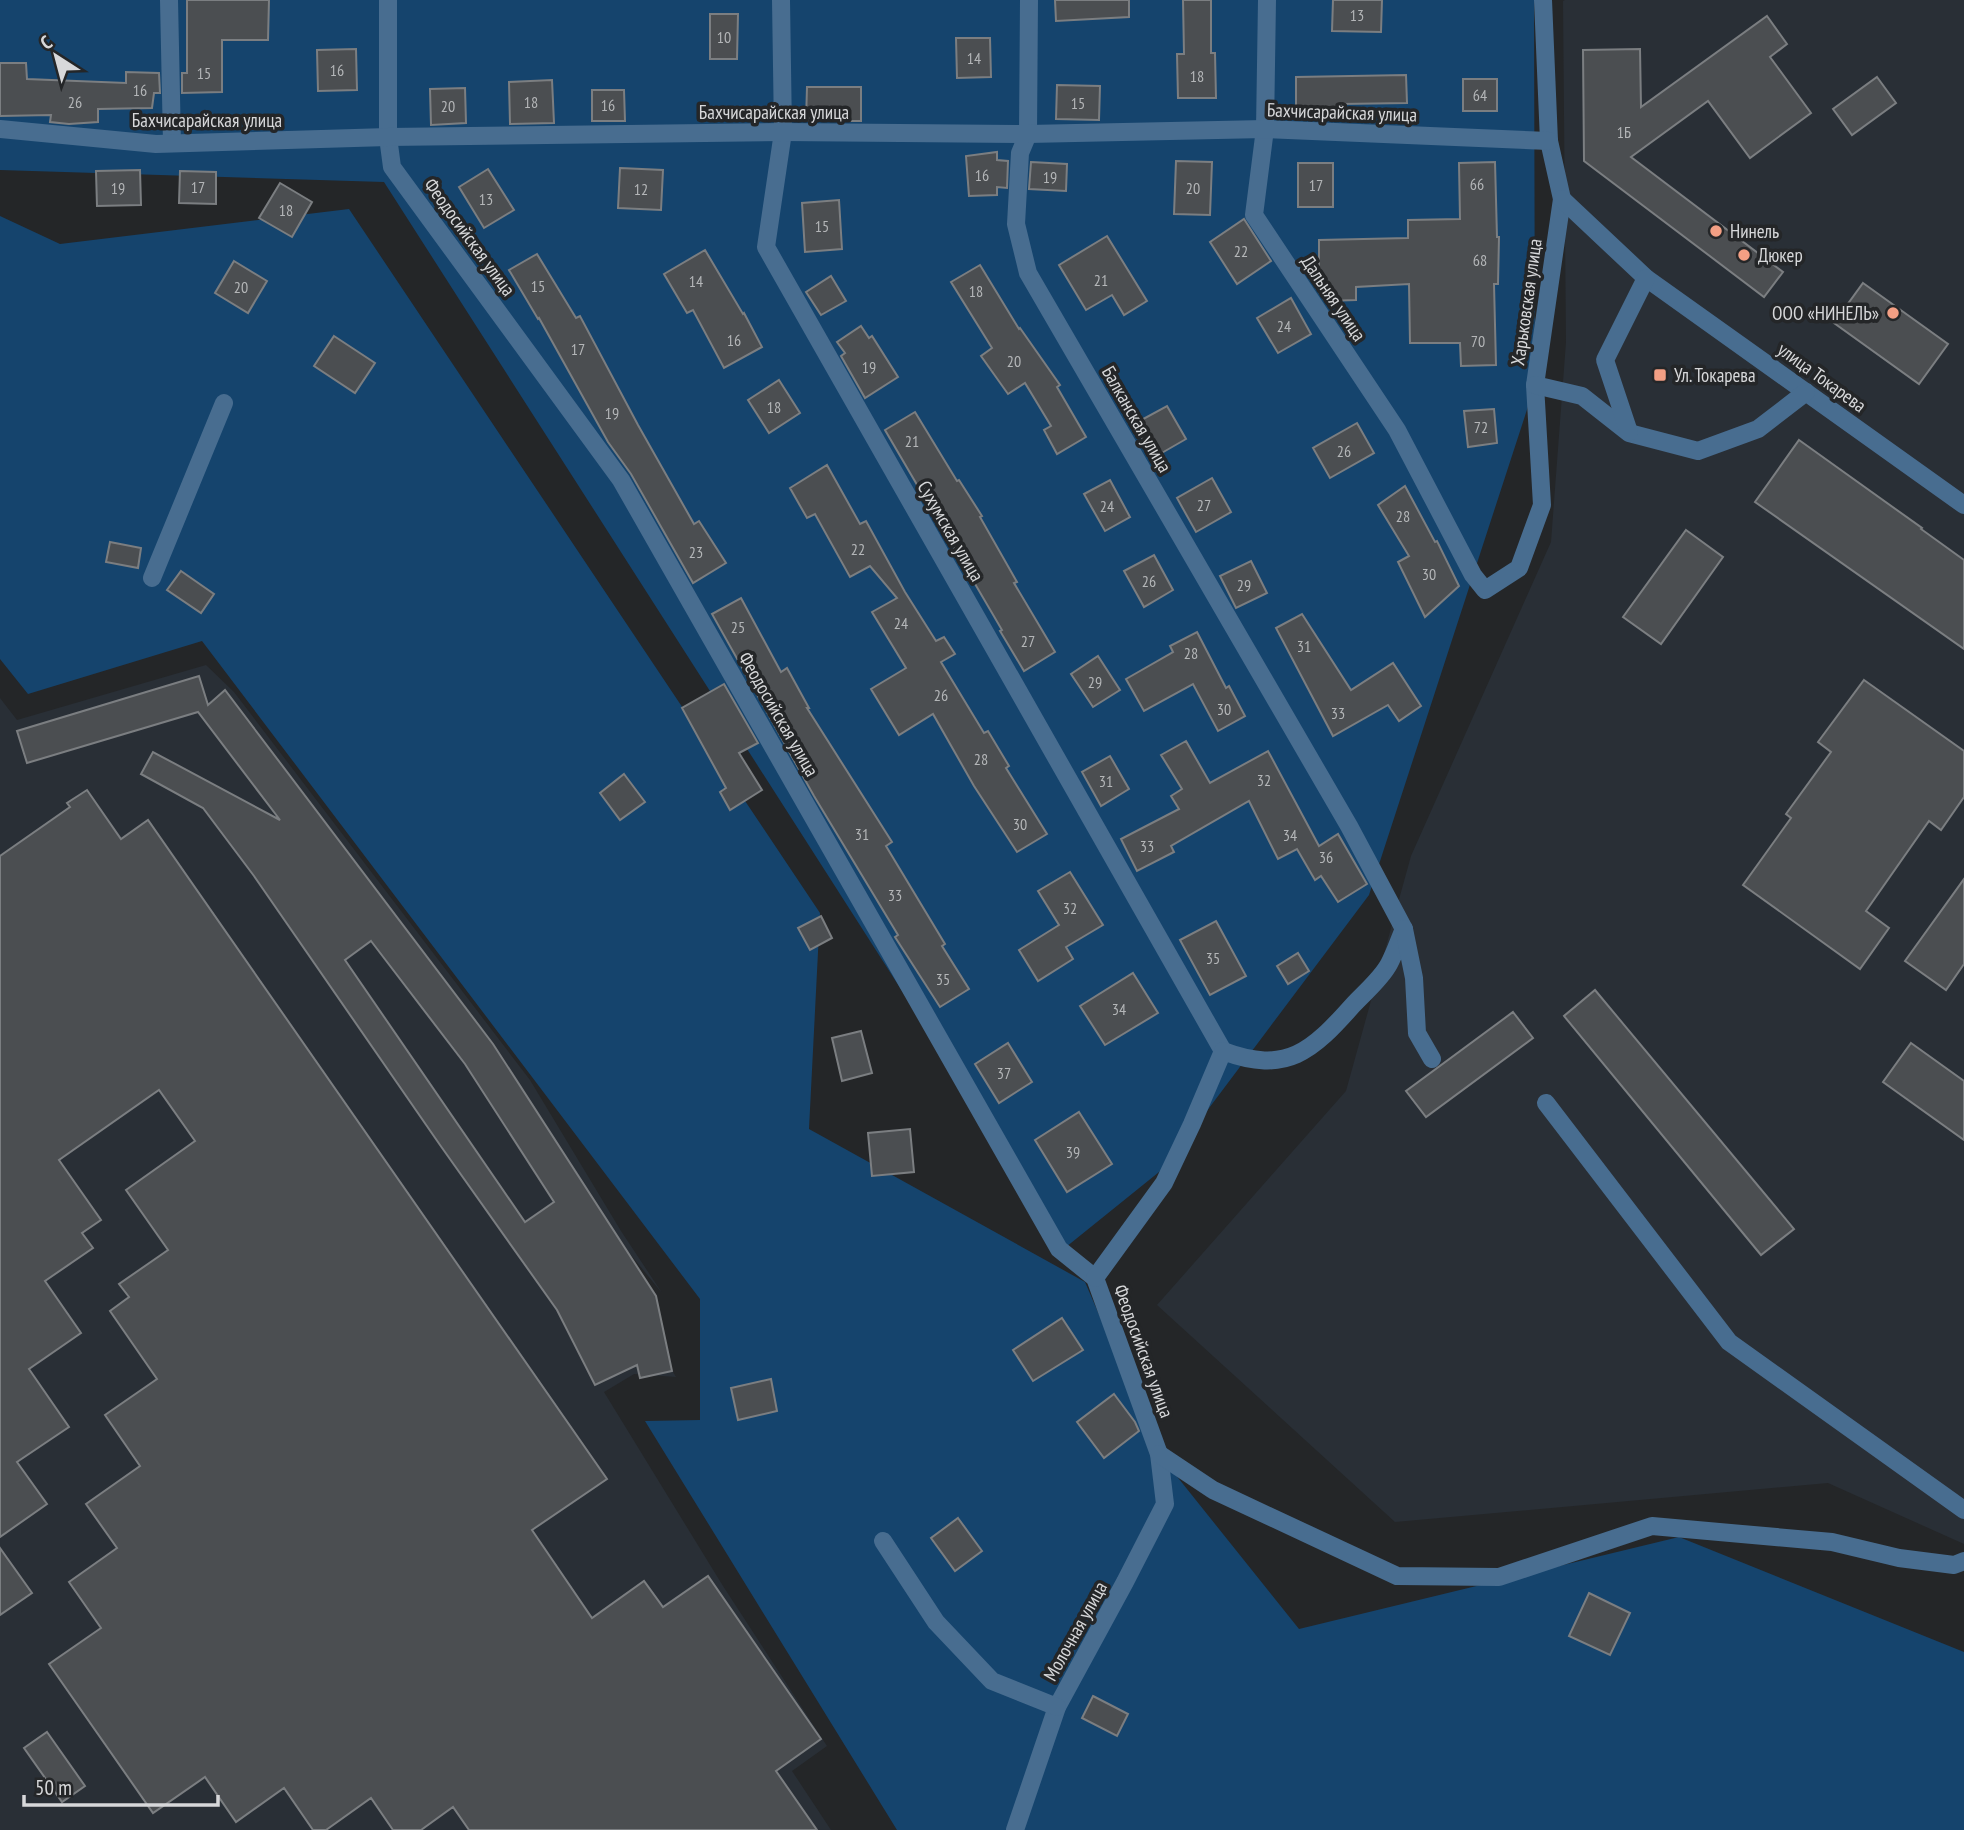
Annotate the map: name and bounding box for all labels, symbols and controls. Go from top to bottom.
house number: 13 [1350,5,1364,25]
north arrow [21,21,91,91]
house number: 10 [717,27,731,47]
text: С [35,30,57,55]
house number: 14 [967,48,981,68]
house number: 16 [330,60,344,80]
house number: 15 [197,63,211,83]
house number: 18 [1190,66,1204,86]
house number: 16 [133,80,147,100]
house number: 64 [1473,85,1487,105]
house number: 26 [68,92,82,112]
house number: 18 [524,92,538,112]
house number: 15 [1071,93,1085,113]
house number: 16 [601,95,615,115]
house number: 20 [441,96,455,116]
street label: Бахчисарайская улица [1266,97,1418,127]
street label: Бахчисарайская улица [699,100,849,124]
street label: Бахчисарайская улица [132,108,282,132]
house number: 1Б [1617,122,1631,142]
house number: 16 [975,165,989,185]
house number: 19 [1043,167,1057,187]
street label: Феодосийская улица [419,173,521,301]
house number: 66 [1470,174,1484,194]
house number: 17 [1309,175,1323,195]
house number: 17 [191,177,205,197]
house number: 19 [111,178,125,198]
house number: 20 [1186,178,1200,198]
house number: 12 [634,179,648,199]
house number: 13 [479,189,493,209]
house number: 18 [279,200,293,220]
house number: 15 [815,216,829,236]
place label: Нинель [1730,219,1779,243]
marker: Нинель [1708,223,1724,239]
street label: Харьковская улица [1505,237,1547,367]
house number: 22 [1234,241,1248,261]
place label: Дюкер [1758,243,1803,267]
marker: Дюкер [1736,247,1752,263]
street label: Дальняя улица [1296,250,1372,346]
house number: 68 [1473,250,1487,270]
house number: 21 [1094,270,1108,290]
house number: 14 [689,271,703,291]
house number: 15 [531,276,545,296]
house number: 20 [234,277,248,297]
house number: 18 [969,281,983,301]
place label: ООО «НИНЕЛЬ» [1772,301,1879,325]
marker: ООО «НИНЕЛЬ» [1885,305,1901,321]
house number: 24 [1277,316,1291,336]
house number: 16 [727,330,741,350]
house number: 70 [1471,331,1485,351]
street label: улица Токарева [1773,337,1871,417]
house number: 17 [571,339,585,359]
house number: 20 [1007,351,1021,371]
house number: 19 [862,357,876,377]
street label: Балканская улица [1097,361,1177,477]
place label: Ул. Токарева [1674,363,1756,387]
marker: Ул. Токарева [1652,367,1668,383]
house number: 18 [767,397,781,417]
house number: 19 [605,403,619,423]
house number: 72 [1474,417,1488,437]
house number: 21 [905,431,919,451]
house number: 26 [1337,441,1351,461]
street label: Сухумская улица [913,476,989,586]
house number: 27 [1197,495,1211,515]
house number: 24 [1100,496,1114,516]
house number: 28 [1396,506,1410,526]
house number: 22 [851,539,865,559]
house number: 23 [689,542,703,562]
house number: 30 [1422,564,1436,584]
house number: 26 [1142,571,1156,591]
house number: 29 [1237,575,1251,595]
house number: 24 [894,613,908,633]
house number: 25 [731,617,745,637]
house number: 27 [1021,631,1035,651]
house number: 31 [1297,636,1311,656]
house number: 28 [1184,643,1198,663]
street label: Феодосийская улица [734,647,824,781]
house number: 29 [1088,672,1102,692]
house number: 26 [934,685,948,705]
house number: 30 [1217,699,1231,719]
house number: 33 [1331,703,1345,723]
house number: 28 [974,749,988,769]
house number: 32 [1257,770,1271,790]
house number: 31 [1099,771,1113,791]
house number: 30 [1013,814,1027,834]
house number: 31 [855,824,869,844]
house number: 34 [1283,825,1297,845]
house number: 33 [1140,836,1154,856]
house number: 36 [1319,847,1333,867]
house number: 33 [888,885,902,905]
house number: 32 [1063,898,1077,918]
house number: 35 [1206,948,1220,968]
house number: 35 [936,969,950,989]
house number: 34 [1112,999,1126,1019]
house number: 37 [997,1063,1011,1083]
house number: 39 [1066,1142,1080,1162]
street label: Феодосийская улица [1109,1281,1179,1421]
street label: Молочная улица [1038,1577,1112,1685]
scale bar [24,1764,219,1808]
text: 50 m [35,1774,72,1801]

